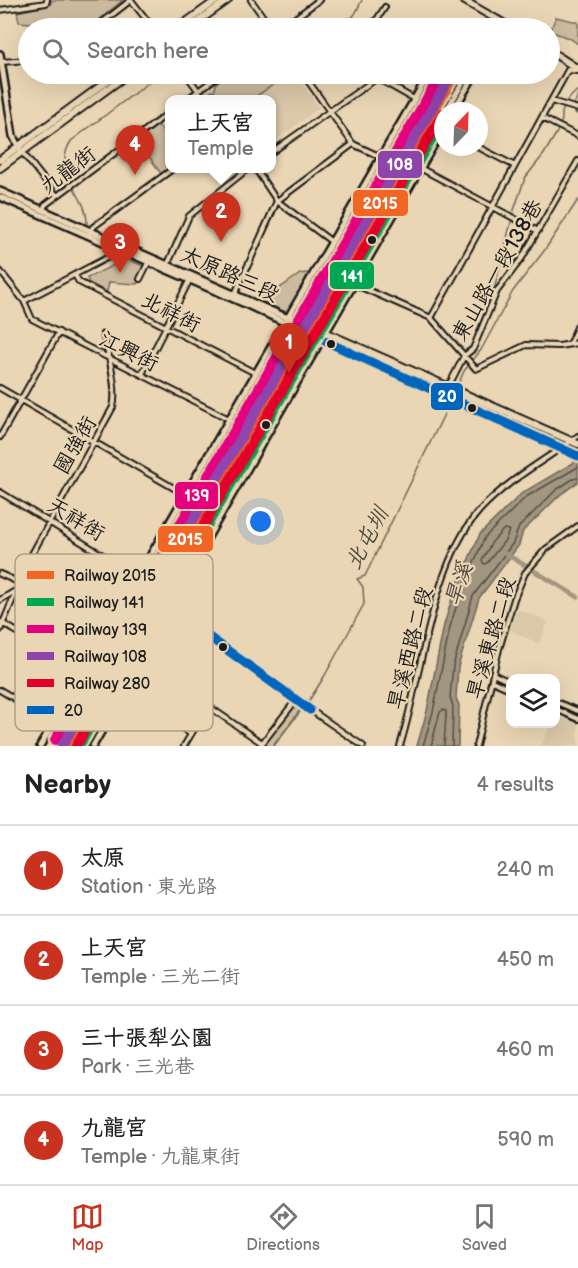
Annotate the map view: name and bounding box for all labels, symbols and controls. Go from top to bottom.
search box [18,18,560,84]
icon: search [39,35,72,68]
text: Search here [87,38,209,65]
popup [165,95,276,173]
north arrow [434,102,488,156]
text: 上天宮 [187,110,253,137]
pin: 4 [116,126,154,175]
text: Temple [187,137,254,161]
street label: 九龍街 [36,141,101,199]
line badge: 108 [377,150,423,179]
text: 108 [387,156,413,175]
line badge: 2015 [352,189,409,217]
pin: 2 [202,192,240,242]
text: 2015 [362,195,398,214]
street label: 東山路一段138巷 [447,195,548,345]
pin: 3 [100,224,140,273]
unlabelled marker [366,234,378,246]
street label: 太原路三段 [177,242,283,307]
line badge: 141 [329,261,375,290]
text: 141 [341,268,363,287]
street label: 北祥街 [137,287,205,338]
pin: 1 [270,324,308,373]
street label: 江興街 [95,326,163,377]
unlabelled marker [325,338,337,350]
line badge: 20 [430,382,464,411]
text: 20 [437,388,457,407]
unlabelled marker [466,402,478,414]
street label: 國強街 [49,412,102,479]
unlabelled marker [260,419,272,431]
line badge: 139 [174,481,219,510]
text: 139 [184,487,210,506]
street label: 天祥街 [42,492,109,546]
water label: 北屯圳 [340,501,396,574]
your location [246,507,275,536]
line badge: 2015 [157,525,214,553]
text: 2015 [167,531,203,550]
legend [15,554,213,731]
water label: 旱溪 [440,558,479,610]
text: Railway 2015 [64,567,156,586]
street label: 旱溪東路二段 [462,574,521,702]
street label: 旱溪西路二段 [383,584,438,712]
text: Railway 141 [64,594,144,613]
text: Railway 139 [64,621,147,640]
unlabelled marker [217,641,229,653]
text: Railway 108 [64,648,147,667]
map controls [506,674,560,728]
button: layers [506,674,560,728]
text: Railway 280 [64,675,150,694]
text: 20 [64,702,83,721]
text: Nearby [24,770,111,801]
text: 4 results [476,773,554,797]
text: 太原 [81,845,125,872]
text: 1 [39,858,48,882]
text: 240 m [497,858,554,882]
text: Station · 東光路 [81,875,216,899]
text: 上天宮 [81,935,147,962]
text: 2 [38,948,49,972]
text: 450 m [497,948,554,972]
text: Temple · 三光二街 [81,965,240,989]
text: 三十張犁公園 [81,1025,213,1052]
text: 3 [38,1038,49,1062]
text: 460 m [496,1038,554,1062]
text: Park · 三光巷 [81,1055,194,1079]
text: 九龍宮 [81,1115,147,1142]
text: 4 [38,1128,49,1152]
text: 590 m [497,1128,554,1152]
text: Temple · 九龍東街 [81,1145,240,1169]
tab: Map [71,1200,104,1255]
tab: Directions [246,1200,320,1255]
tab: Saved [462,1200,507,1255]

